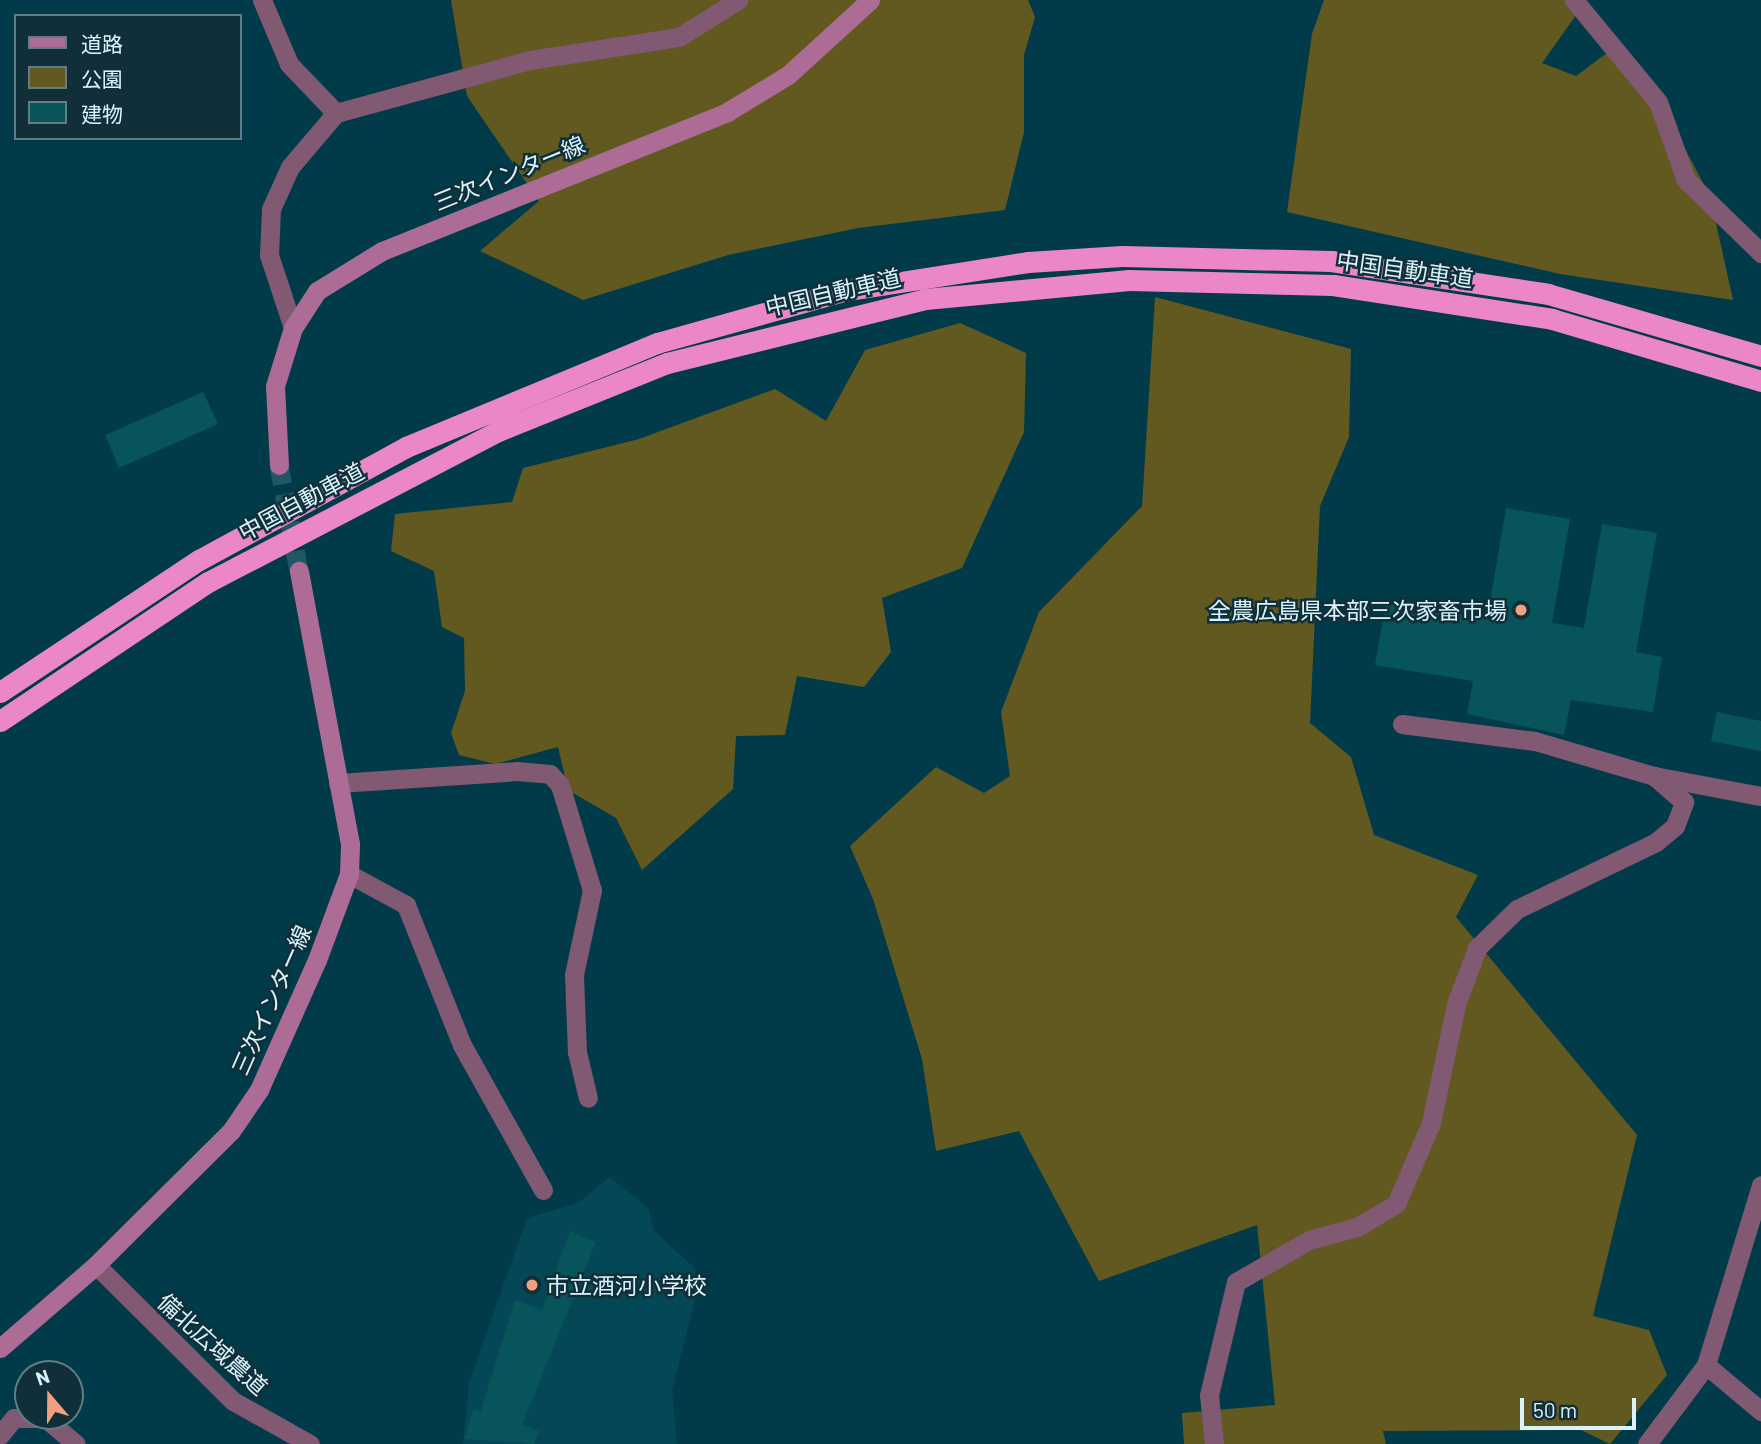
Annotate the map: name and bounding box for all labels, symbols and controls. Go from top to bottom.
legend [14,14,242,140]
text: 道路 [81,31,123,56]
text: 公園 [81,66,123,91]
text: 建物 [81,101,123,126]
street label: 三次インター線 [429,130,589,216]
street label: 中国自動車道 [1335,246,1475,292]
street label: 中国自動車道 [763,263,903,321]
street label: 中国自動車道 [234,456,368,546]
place label: 全農広島県本部三次家畜市場 [1208,596,1507,624]
marker: 全農広島県本部三次家畜市場 [1513,602,1529,618]
street label: 三次インター線 [226,921,316,1079]
place label: 市立酒河小学校 [546,1271,707,1299]
marker: 市立酒河小学校 [524,1277,540,1293]
street label: 備北広域農道 [152,1288,274,1400]
north arrow [14,1360,84,1430]
text: N [32,1364,52,1390]
scale bar [1523,1384,1638,1428]
text: 50 m [1533,1397,1577,1422]

